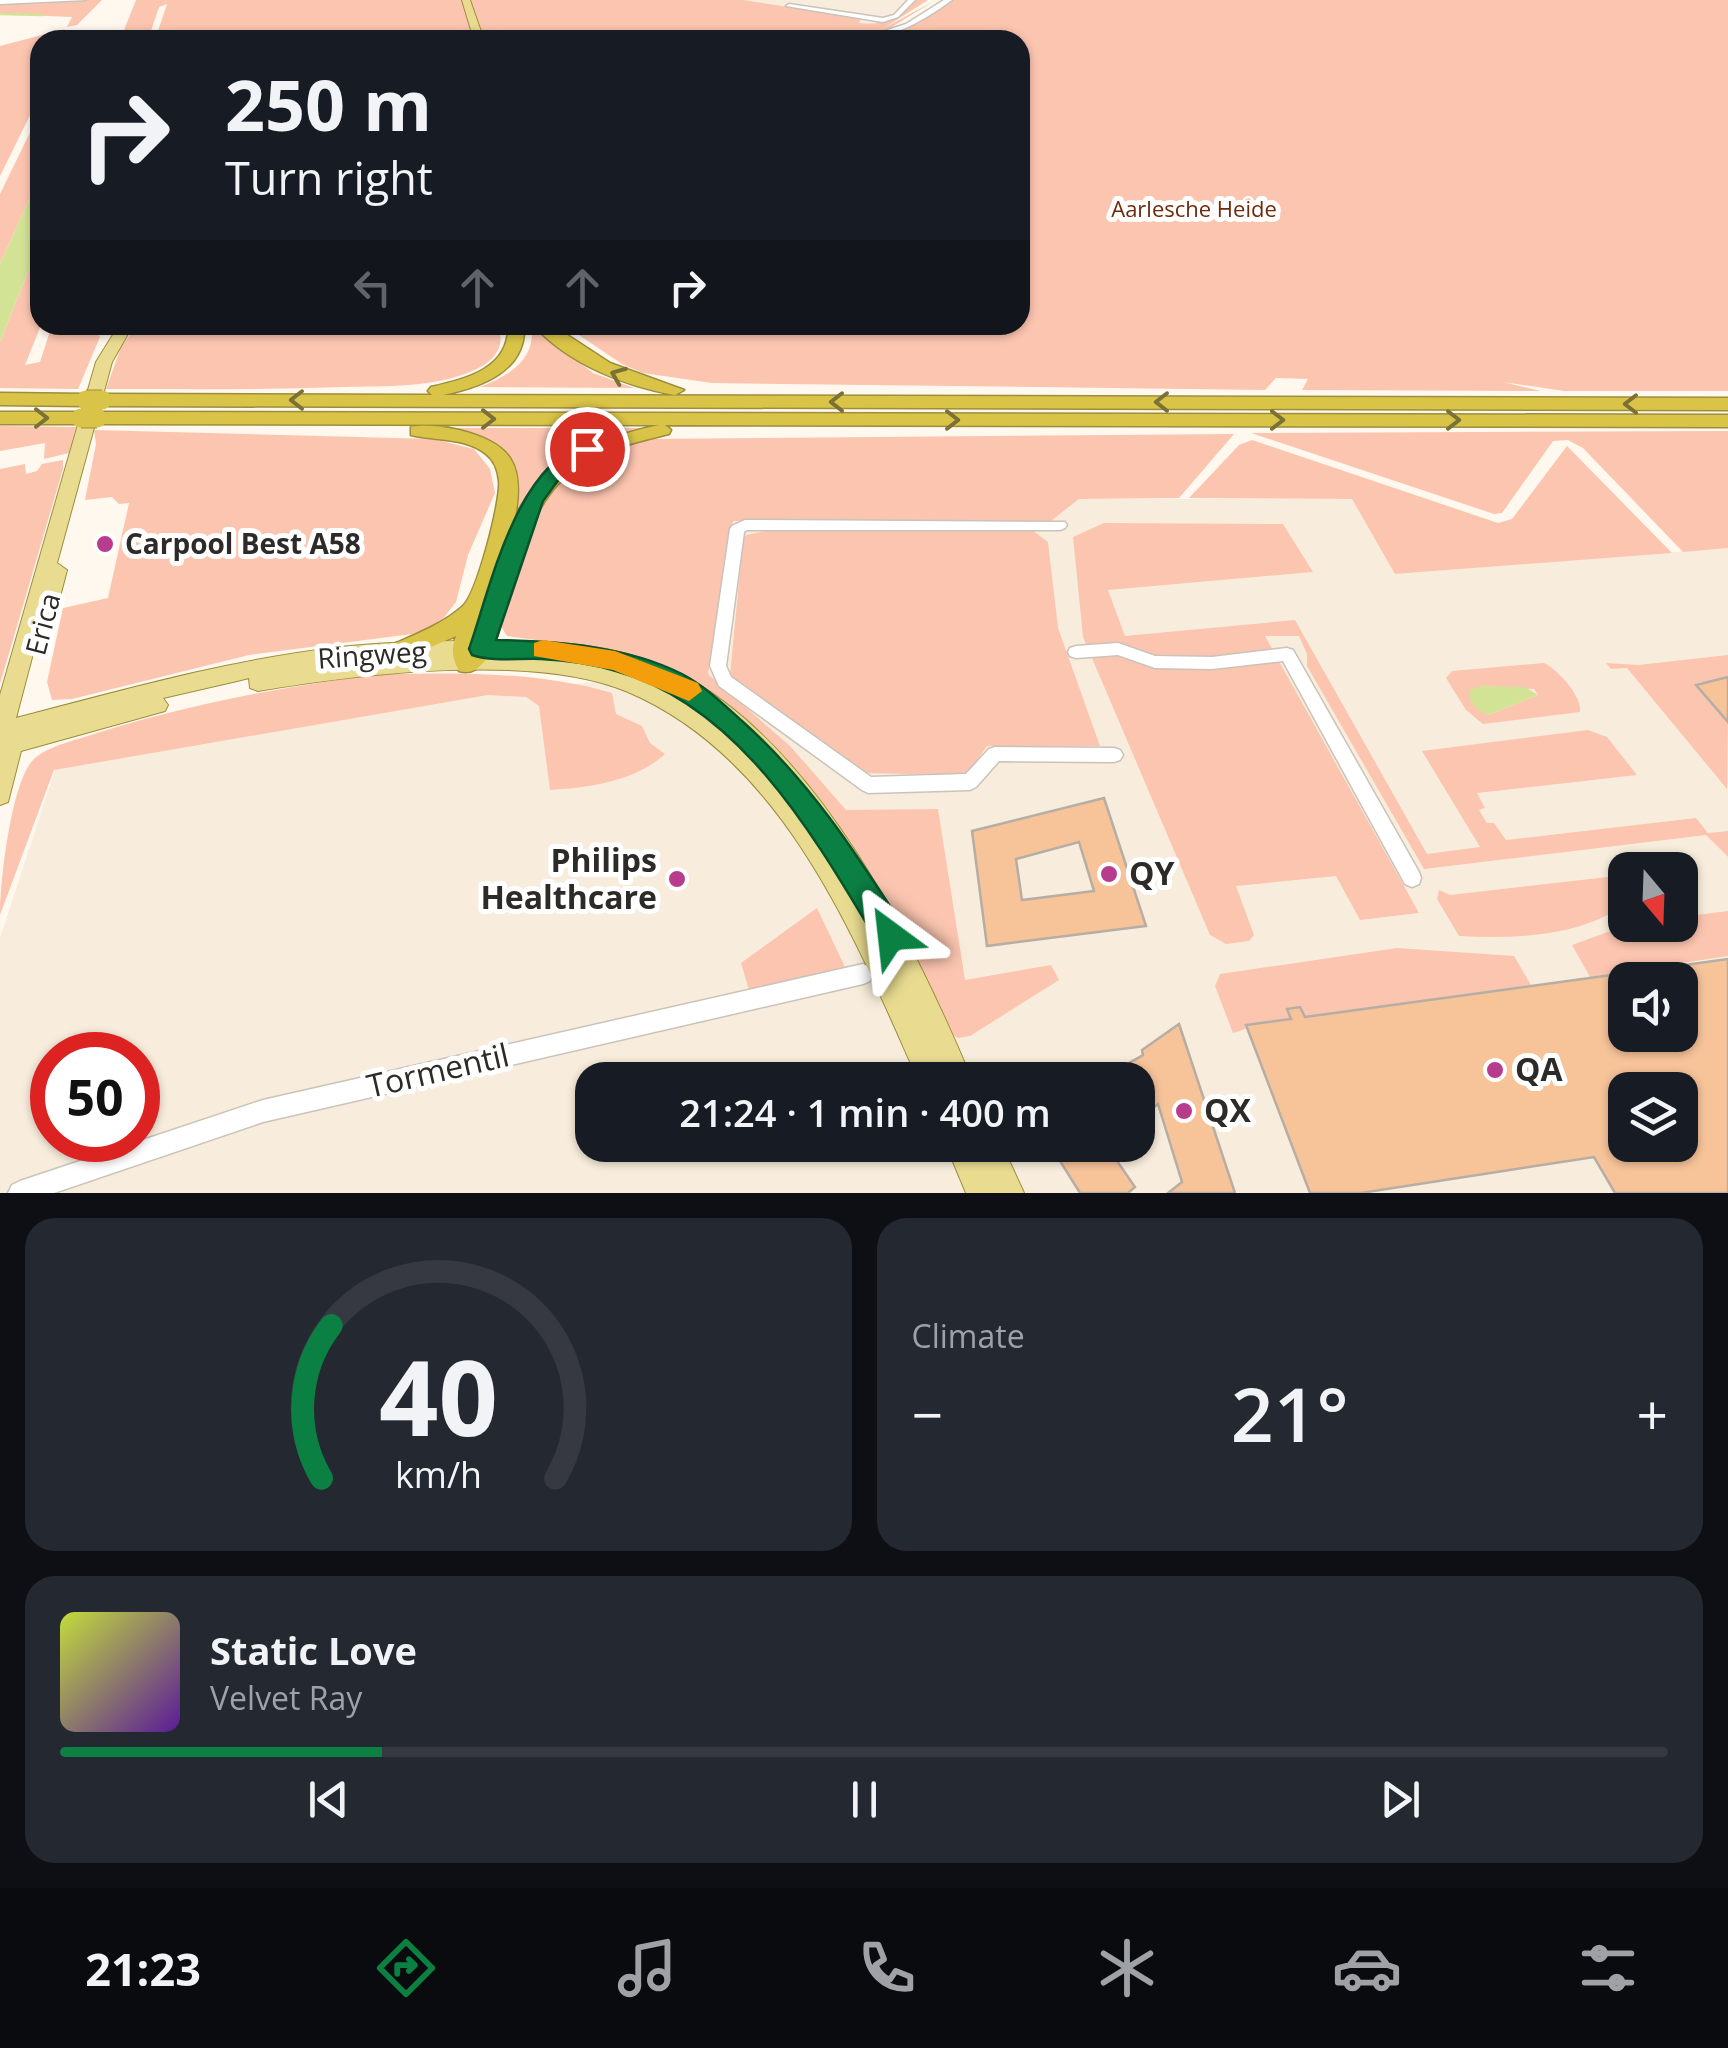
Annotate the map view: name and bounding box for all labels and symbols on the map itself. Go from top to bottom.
park label: Aarlesche Heide [1111,193,1277,223]
one-way arrow [610,367,628,387]
one-way arrow [288,389,304,411]
one-way arrow [828,391,844,413]
one-way arrow [1153,391,1168,413]
one-way arrow [1622,393,1638,415]
one-way arrow [34,407,49,429]
pin [545,407,630,492]
one-way arrow [480,408,496,430]
one-way arrow [946,409,961,431]
one-way arrow [1270,409,1286,431]
one-way arrow [1445,410,1461,431]
place label: Carpool Best A58 [125,524,361,562]
marker: Carpool Best A58 [94,533,116,555]
street label: Erica [16,588,69,659]
street label: Ringweg [316,631,428,677]
place label: Philips Healthcare [480,838,657,918]
place label: QY [1129,851,1174,894]
north arrow [1608,852,1698,942]
marker: QY [1098,863,1120,885]
marker: Philips Healthcare [666,868,688,890]
position arrow [839,884,943,988]
speed limit sign: 50 [30,1032,160,1162]
street label: Tormentil [362,1032,513,1107]
place label: QA [1515,1047,1563,1090]
marker: QA [1484,1059,1506,1081]
place label: QX [1204,1088,1251,1131]
marker: QX [1173,1100,1195,1122]

